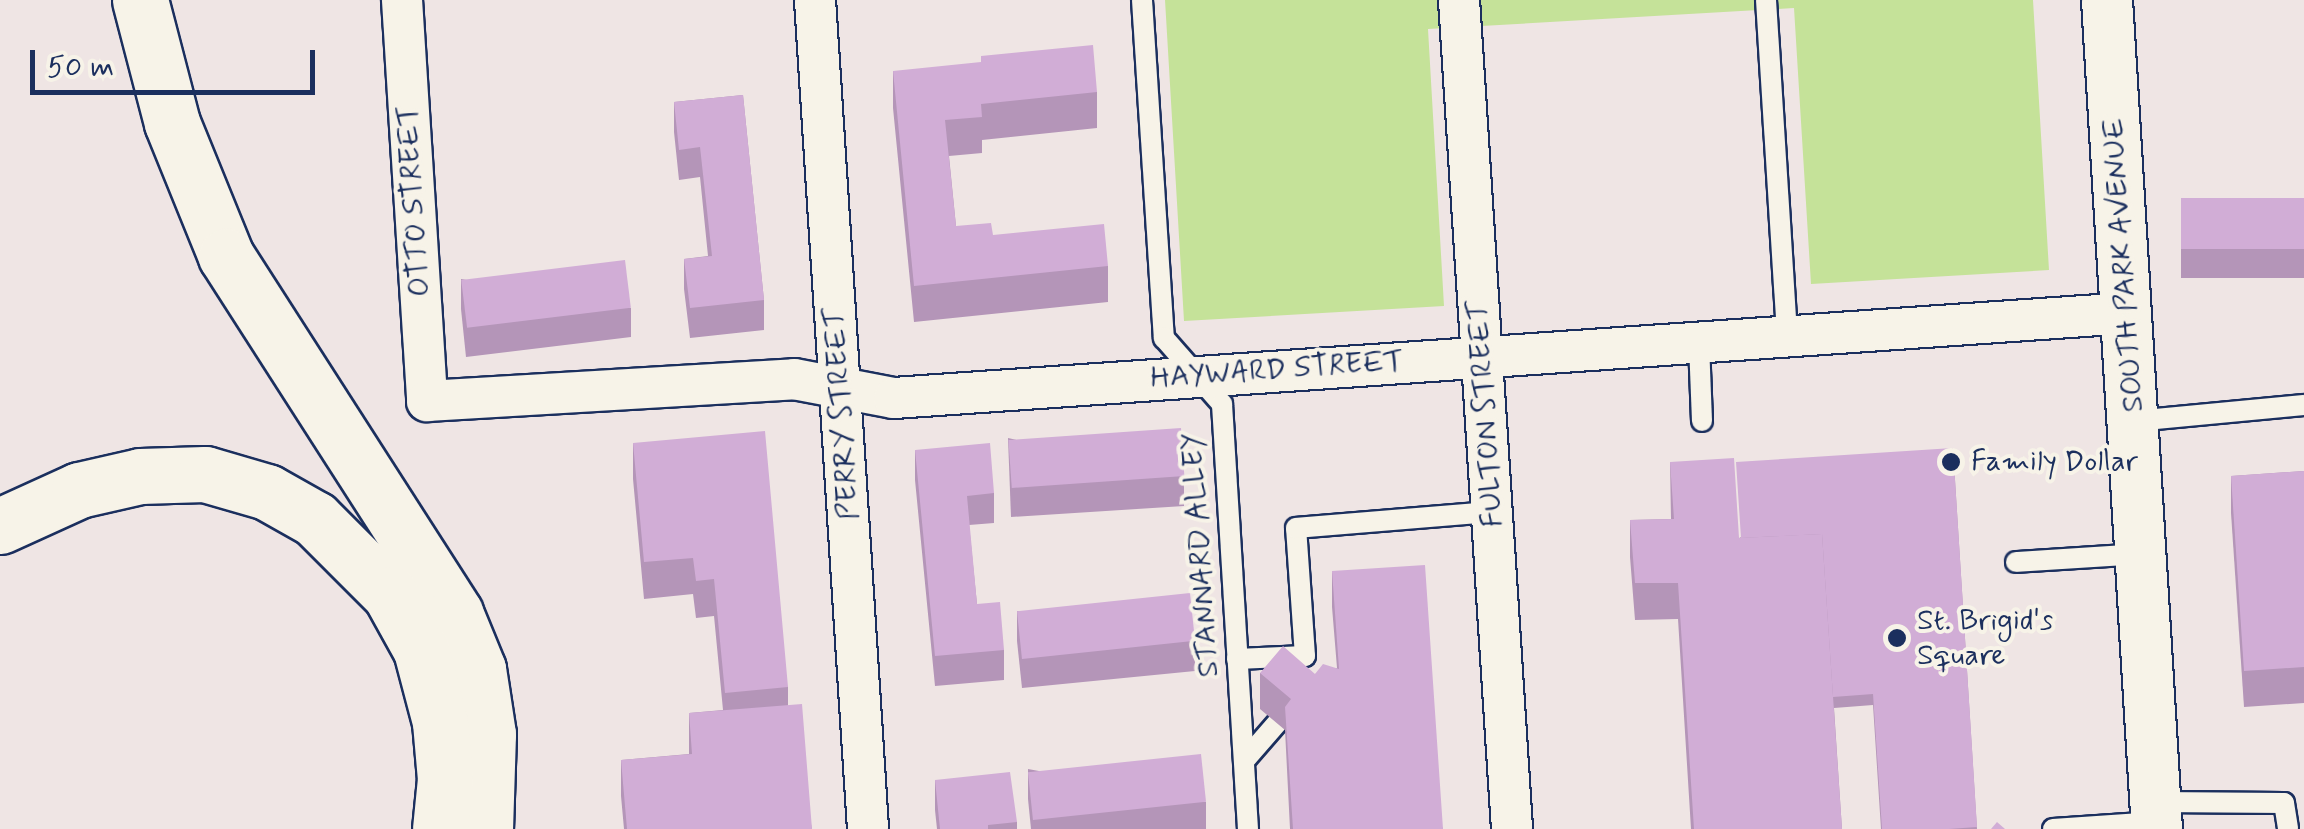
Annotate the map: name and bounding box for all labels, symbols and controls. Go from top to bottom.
scale bar [35,30,320,92]
text: 50 m [47,48,114,87]
street label: OTTO STREET [389,102,439,300]
street label: SOUTH PARK AVENUE [2096,117,2152,413]
street label: FULTON STREET [1460,299,1512,529]
street label: PERRY STREET [817,306,867,522]
street label: HAYWARD STREET [1148,343,1406,397]
street label: STANNARD ALLEY [1174,430,1228,680]
place label: Family Dollar [1971,444,2139,480]
marker: Family Dollar [1940,451,1962,473]
place label: St. Brigid's Square [1917,603,2053,674]
marker: St. Brigid's Square [1886,627,1908,649]

